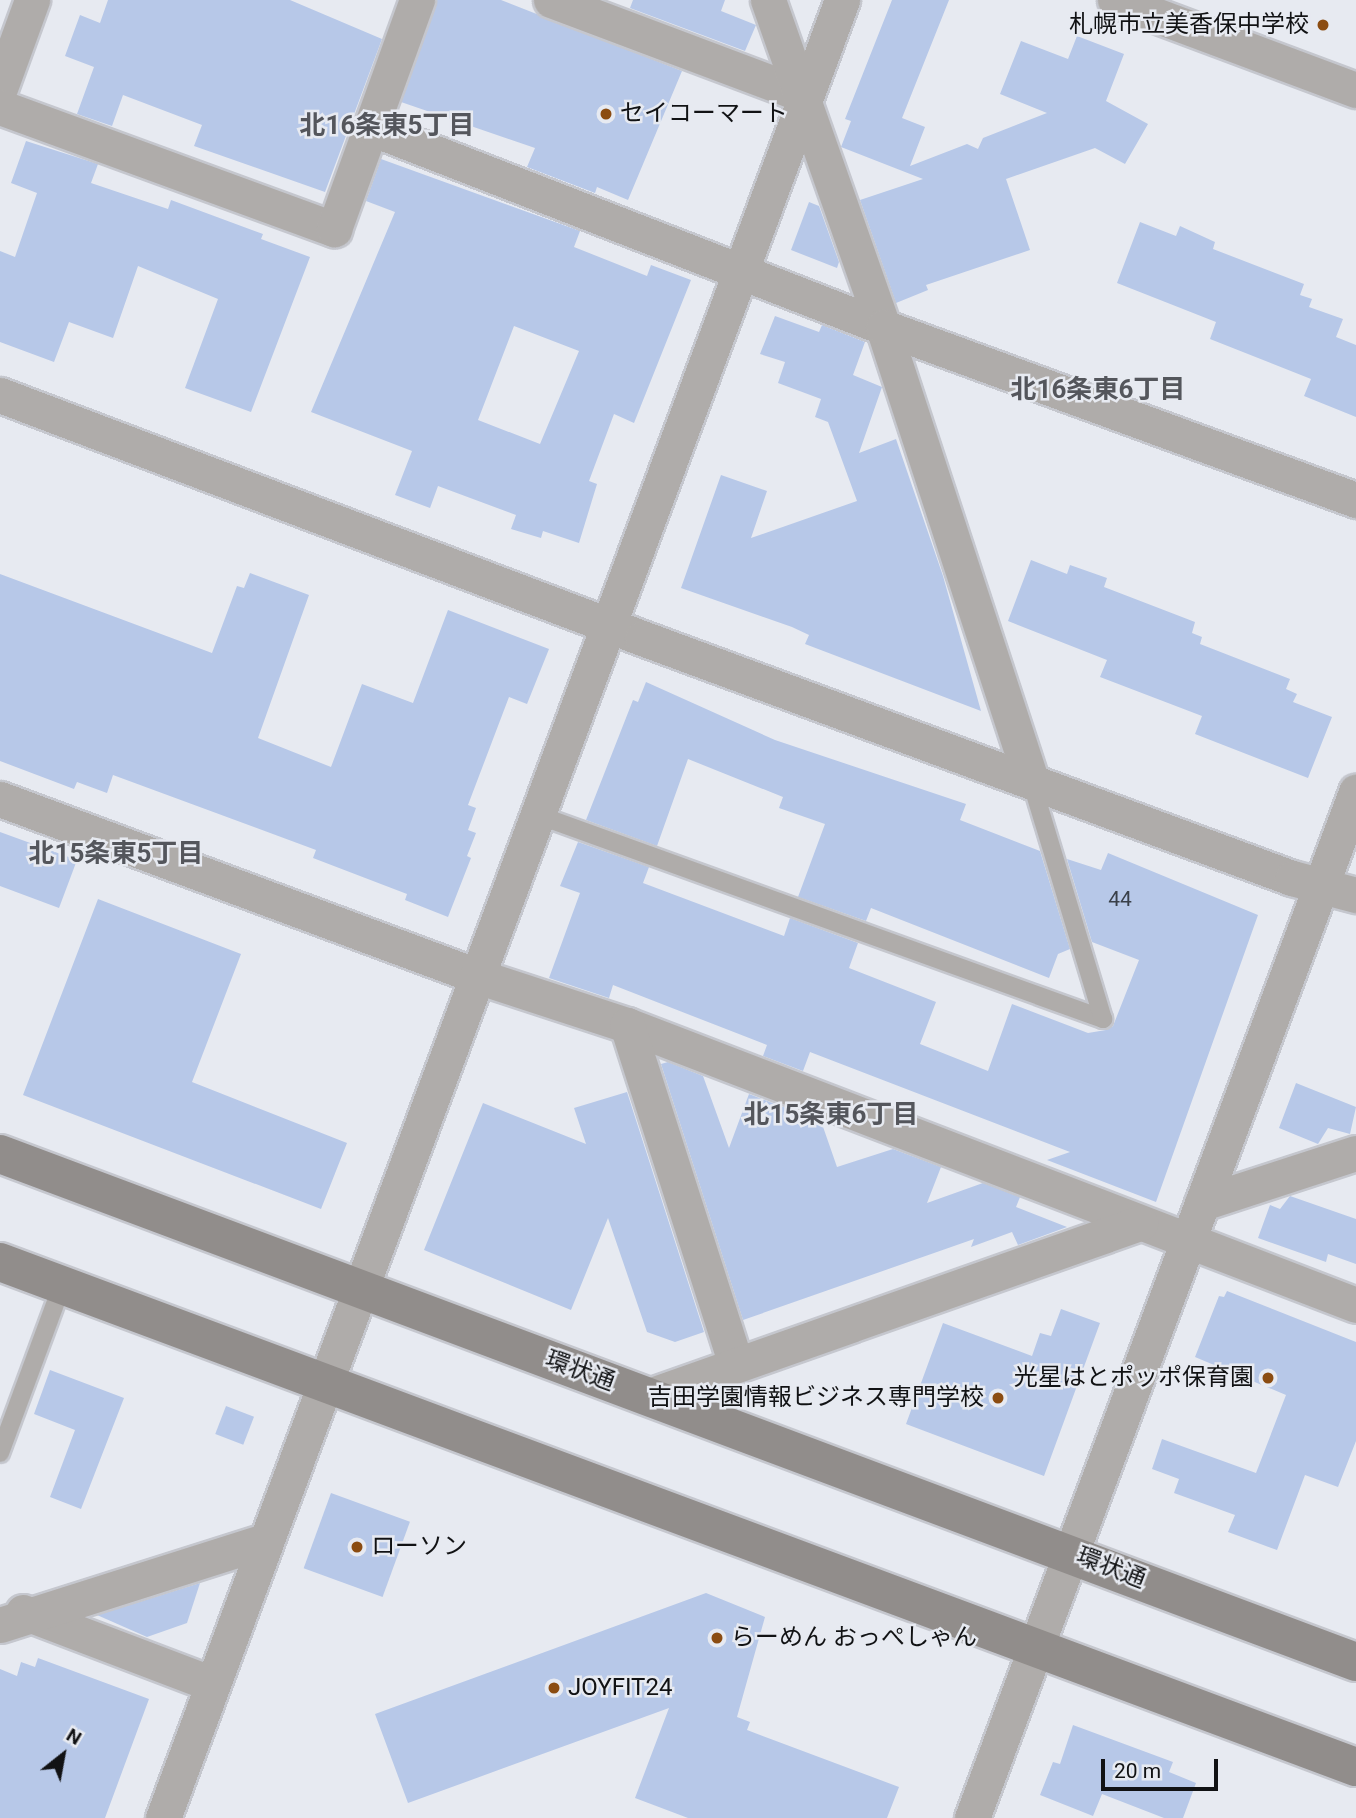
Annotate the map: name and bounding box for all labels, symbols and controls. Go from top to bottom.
place label: 札幌市立美香保中学校 [1069,11,1309,39]
marker: 札幌市立美香保中学校 [1315,17,1331,33]
place label: セイコーマート [620,100,788,128]
marker: セイコーマート [598,106,614,122]
district label: 北16条東5丁目 [300,110,474,142]
district label: 北16条東6丁目 [1011,374,1185,406]
district label: 北15条東5丁目 [29,838,203,870]
house number: 44 [1108,886,1132,912]
district label: 北15条東6丁目 [744,1099,918,1131]
street label: 環状通 [541,1345,619,1397]
place label: 光星はとポッポ保育園 [1014,1364,1254,1392]
marker: 光星はとポッポ保育園 [1260,1370,1276,1386]
place label: 吉田学園情報ビジネス専門学校 [648,1384,984,1412]
marker: 吉田学園情報ビジネス専門学校 [990,1390,1006,1406]
place label: ローソン [371,1533,467,1561]
marker: ローソン [349,1539,365,1555]
street label: 環状通 [1072,1542,1150,1594]
place label: らーめん おっぺしゃん [731,1624,977,1652]
marker: らーめん おっぺしゃん [709,1630,725,1646]
place label: JOYFIT24 [568,1674,672,1702]
marker: JOYFIT24 [546,1680,562,1696]
north arrow [28,1720,98,1790]
text: N [62,1723,86,1750]
scale bar [1104,1744,1221,1788]
text: 20 m [1114,1759,1161,1783]

